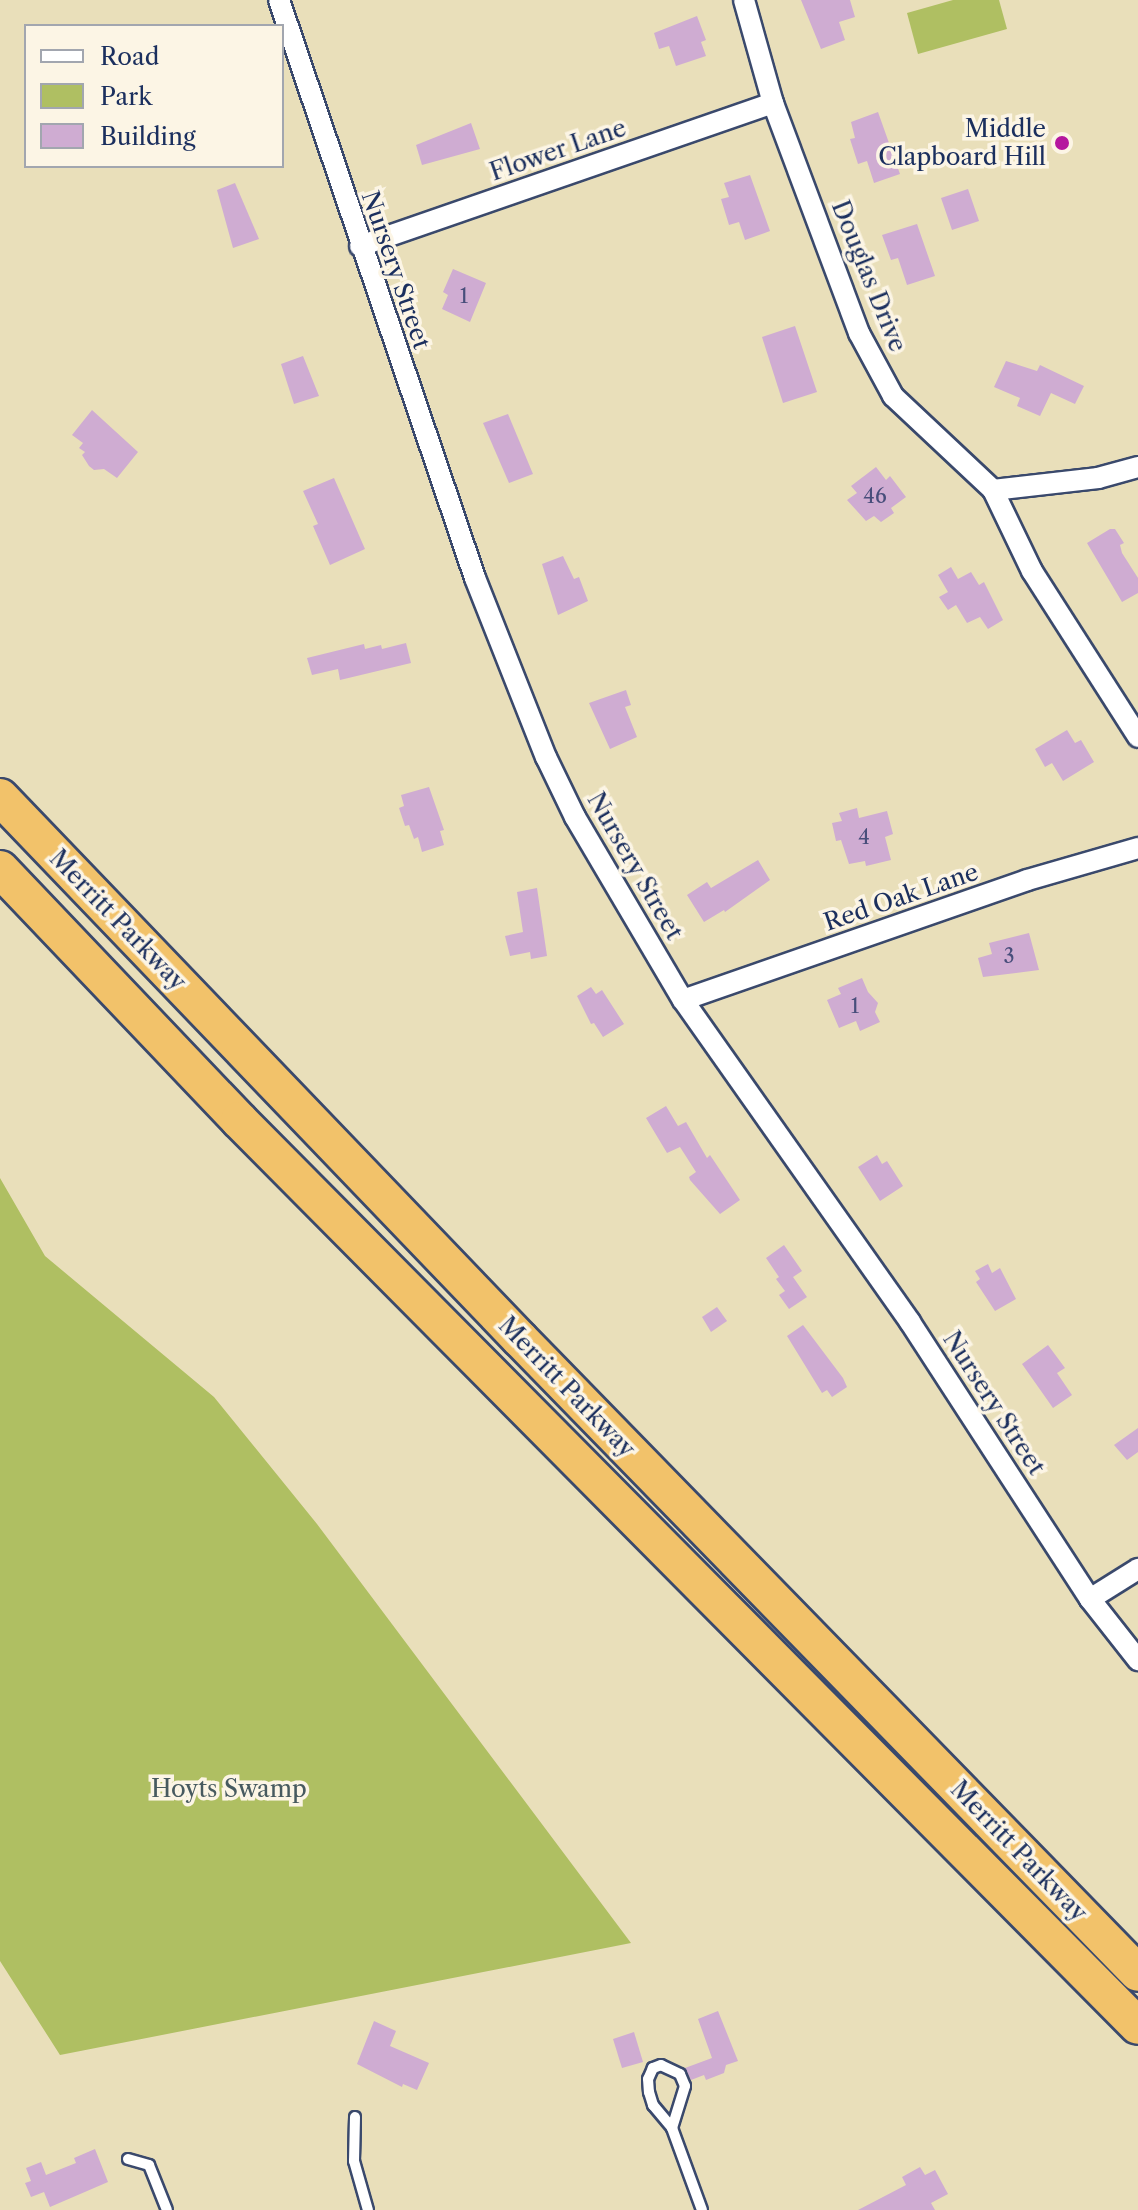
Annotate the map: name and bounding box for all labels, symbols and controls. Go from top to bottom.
legend [24,24,284,168]
text: Road [100,42,159,71]
text: Park [100,82,152,111]
street label: Flower Lane [486,113,630,187]
place label: Middle Clapboard Hill [878,115,1046,171]
text: Building [100,122,196,151]
marker: Middle Clapboard Hill [1053,134,1071,152]
street label: Nursery Street [355,187,437,353]
street label: Douglas Drive [826,196,912,356]
house number: 1 [460,284,468,308]
house number: 46 [863,484,887,508]
street label: Nursery Street [581,787,689,945]
house number: 4 [858,825,870,849]
street label: Merritt Parkway [44,844,192,996]
street label: Red Oak Lane [820,857,982,937]
house number: 3 [1003,944,1015,968]
house number: 1 [851,994,859,1018]
street label: Merritt Parkway [493,1311,641,1463]
street label: Nursery Street [937,1326,1051,1480]
park label: Hoyts Swamp [151,1775,307,1803]
street label: Merritt Parkway [945,1775,1093,1927]

